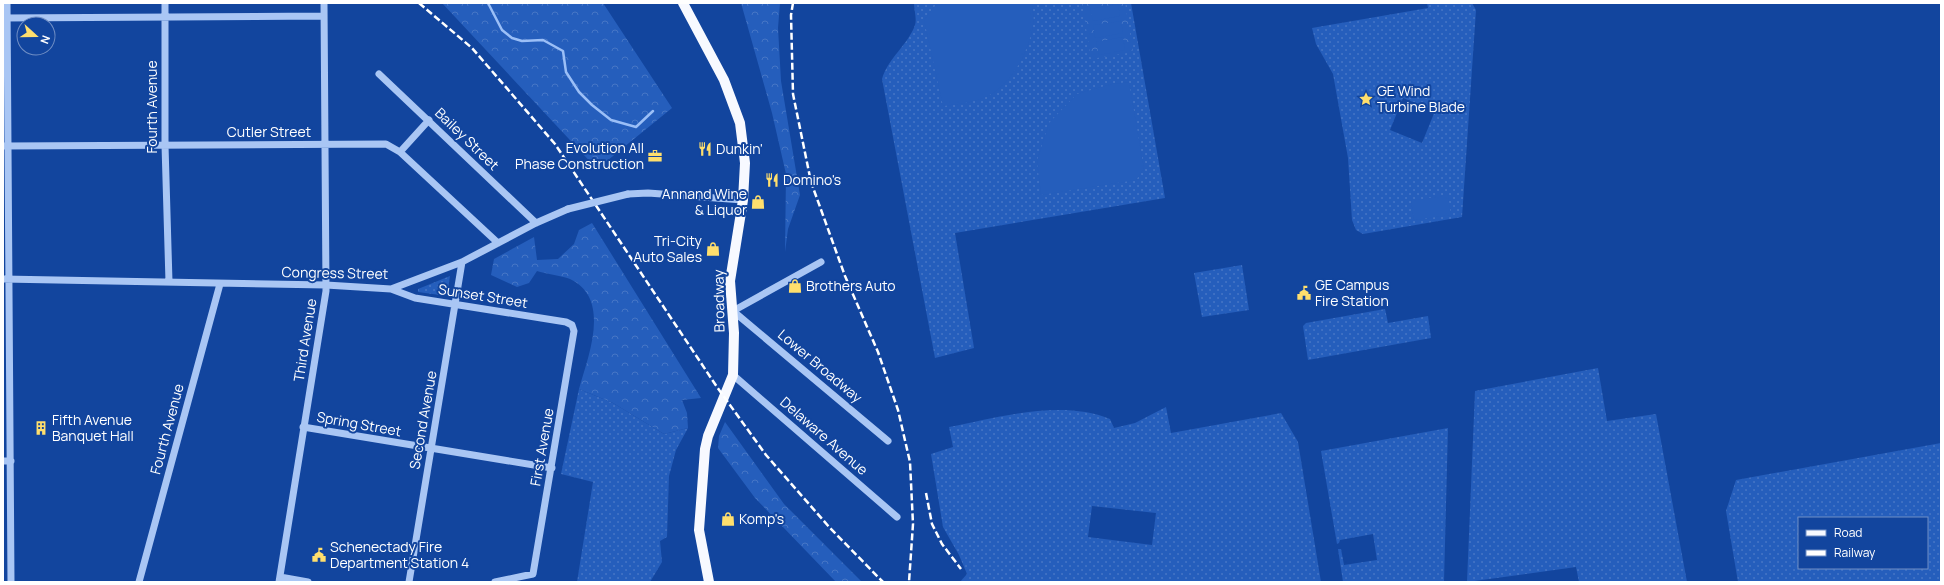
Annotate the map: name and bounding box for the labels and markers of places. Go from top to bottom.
place label: GE Wind Turbine Blade [1377,81,1465,116]
place icon: GE Wind Turbine Blade [1358,91,1374,107]
place label: Evolution All Phase Construction [515,138,644,173]
place label: Dunkin' [716,139,763,158]
restaurant icon: Dunkin' [697,141,713,157]
office icon: Evolution All Phase Construction [647,148,663,164]
place label: Domino's [783,170,841,189]
restaurant icon: Domino's [764,172,780,188]
place label: Annand Wine & Liquor [662,184,747,219]
shop icon: Annand Wine & Liquor [750,194,766,210]
place label: Tri-City Auto Sales [633,231,703,266]
shop icon: Tri-City Auto Sales [705,241,721,257]
place label: GE Campus Fire Station [1315,275,1389,310]
place label: Brothers Auto [806,276,896,295]
shop icon: Brothers Auto [787,278,803,294]
public building icon: GE Campus Fire Station [1296,285,1312,301]
place label: Fifth Avenue Banquet Hall [52,410,134,445]
building icon: Fifth Avenue Banquet Hall [33,420,49,436]
place label: Komp's [739,509,784,528]
shop icon: Komp's [720,511,736,527]
place label: Schenectady Fire Department Station 4 [330,537,469,572]
public building icon: Schenectady Fire Department Station 4 [311,547,327,563]

